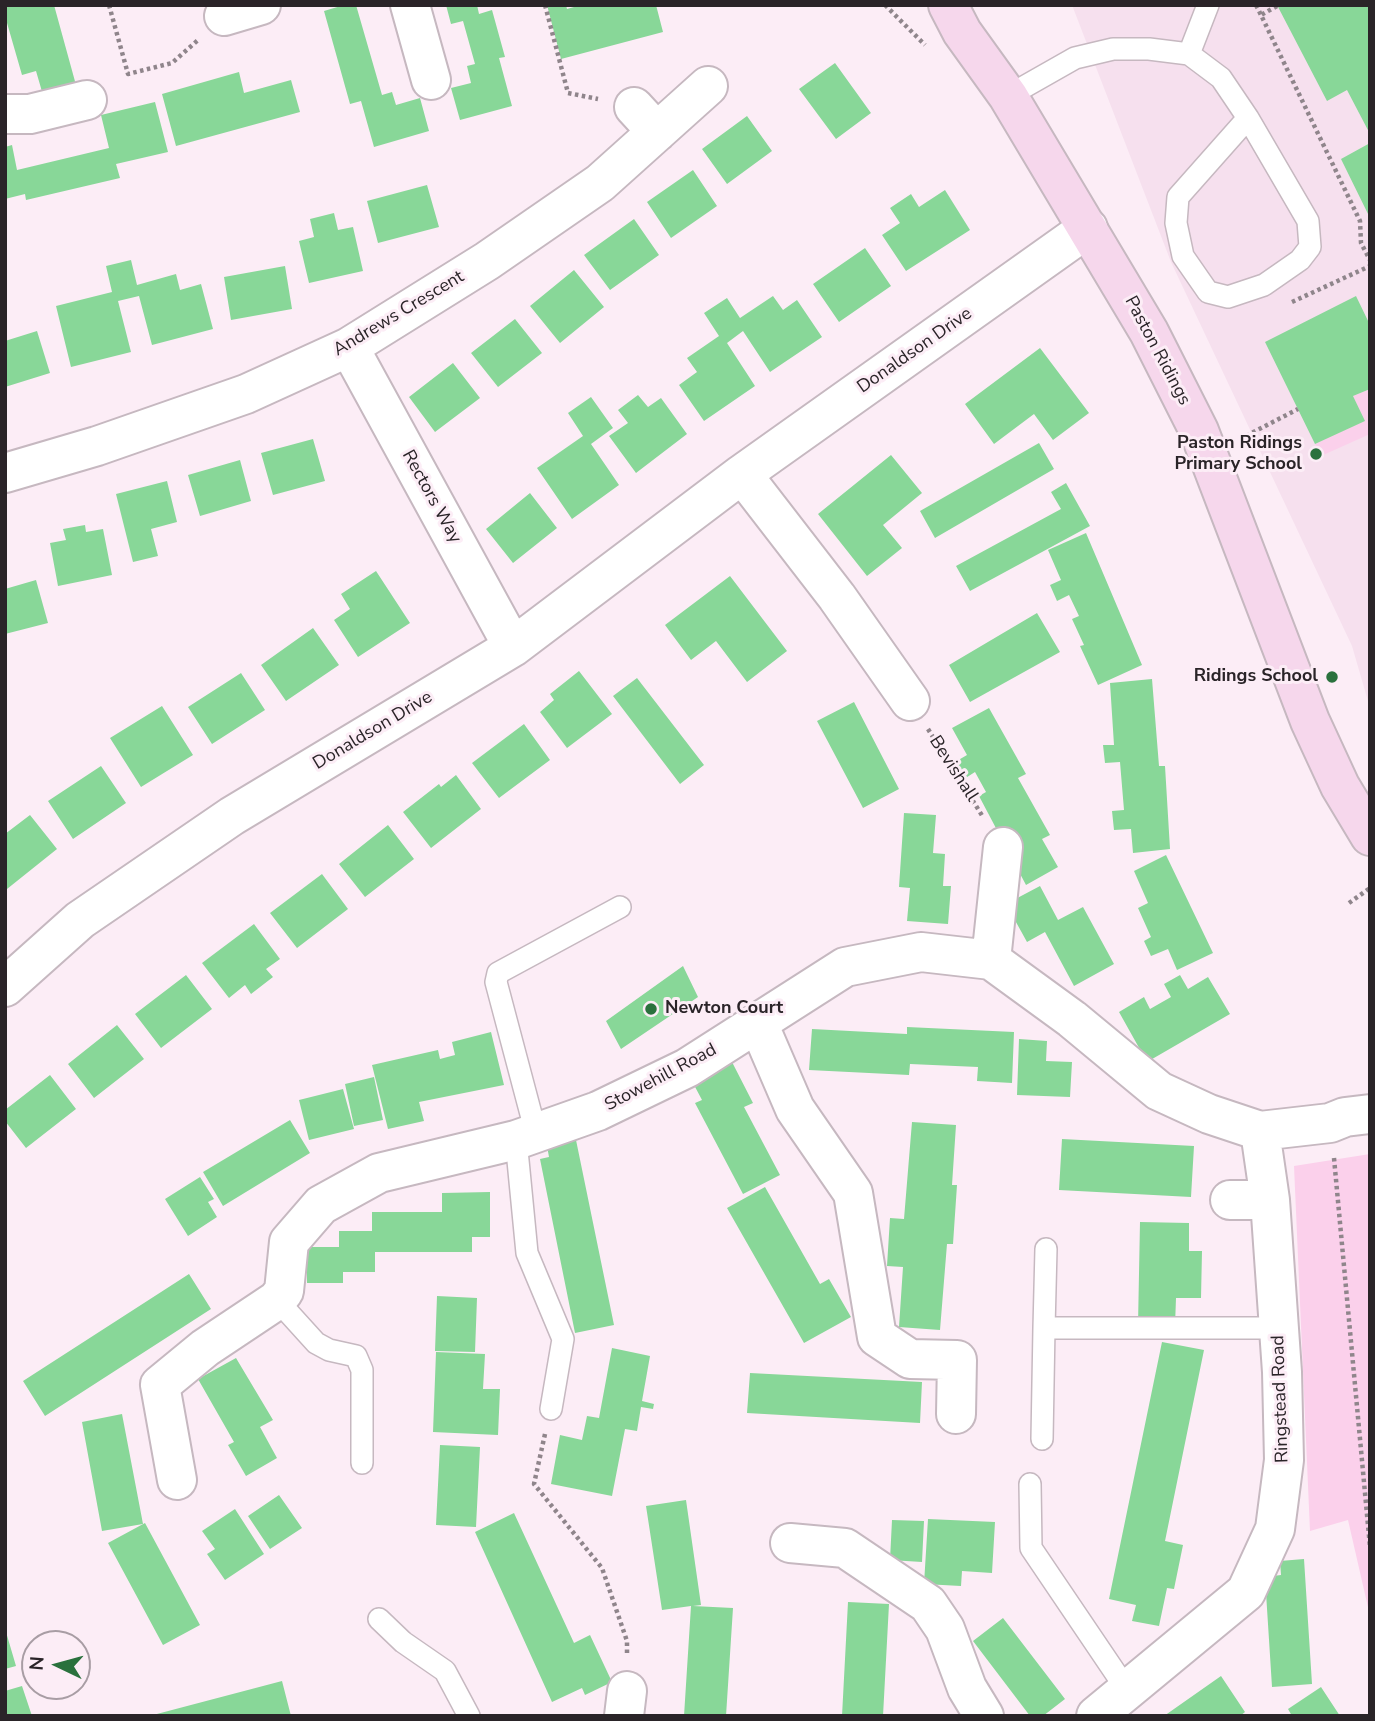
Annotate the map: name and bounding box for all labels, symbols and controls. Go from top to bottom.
street label: Andrews Crescent [330,266,468,362]
street label: Paston Ridings [1119,293,1195,409]
street label: Donaldson Drive [853,303,977,399]
place label: Paston Ridings Primary School [1174,433,1302,476]
marker: Paston Ridings Primary School [1308,446,1324,462]
street label: Rectors Way [397,447,465,547]
place label: Ridings School [1194,666,1318,688]
marker: Ridings School [1324,669,1340,685]
street label: Donaldson Drive [310,687,436,775]
street label: Bevishall [924,732,982,806]
place label: Newton Court [665,998,783,1020]
marker: Newton Court [643,1001,659,1017]
street label: Stowehill Road [602,1040,720,1116]
street label: Ringstead Road [1268,1335,1294,1463]
north arrow [21,1630,91,1700]
text: N [24,1655,51,1672]

